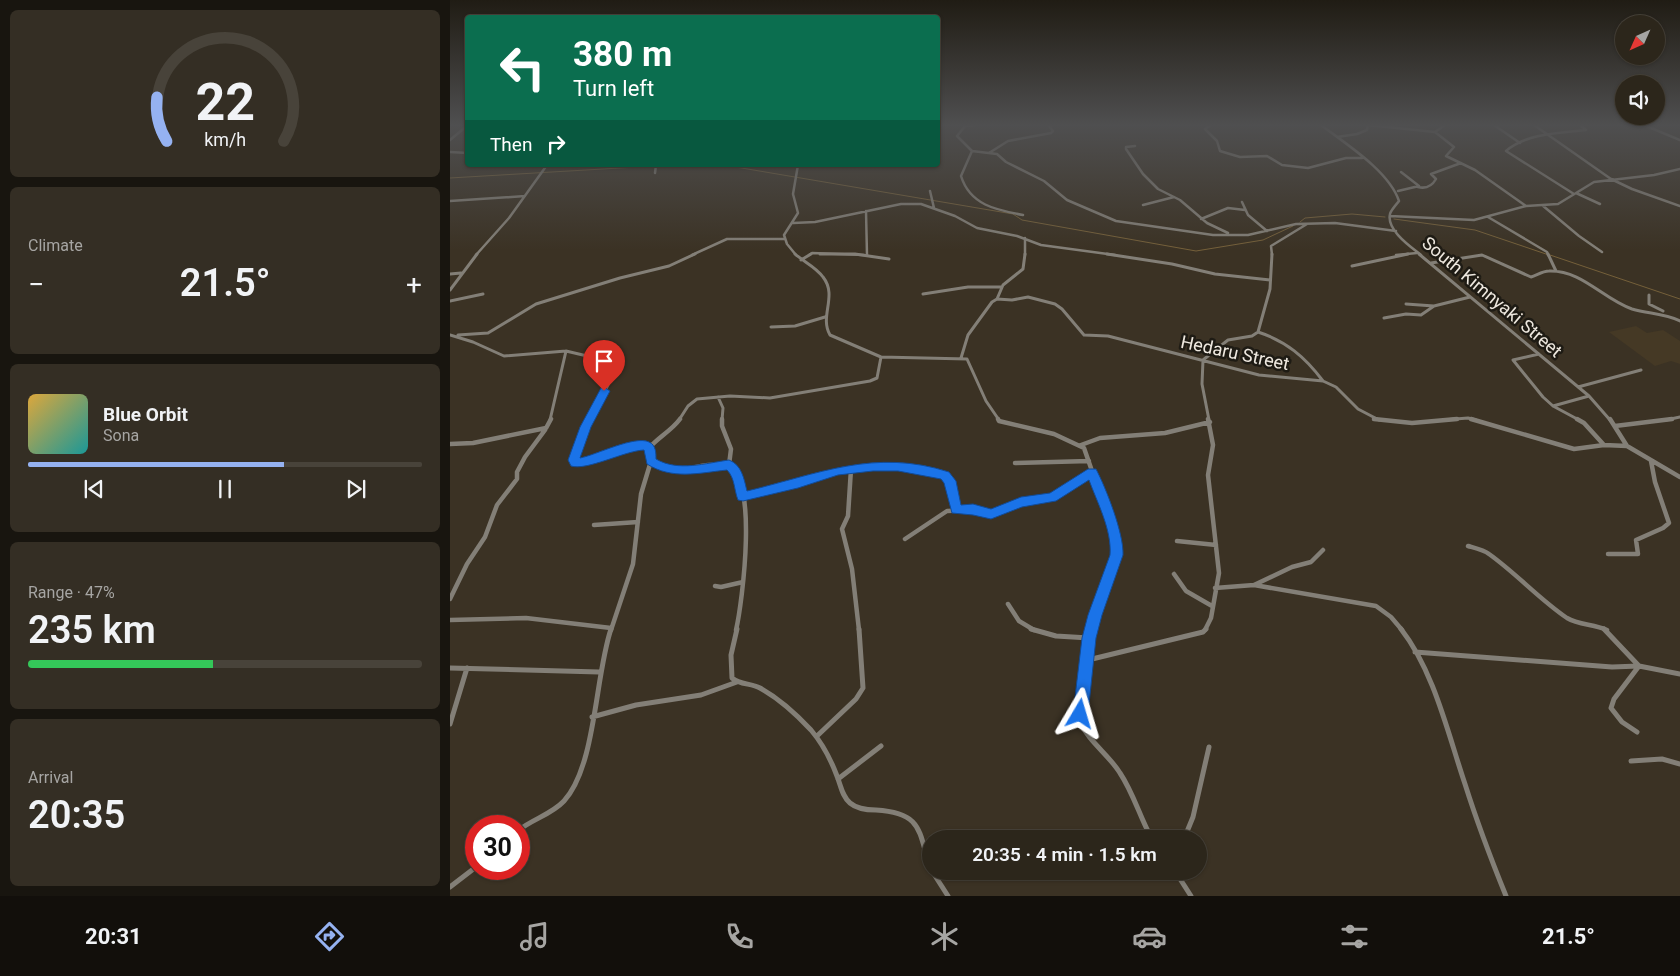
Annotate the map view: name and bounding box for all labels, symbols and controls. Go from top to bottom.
north arrow [1615,15,1665,65]
map controls [1615,15,1665,125]
text: 380 m [573,34,672,75]
icon: left [490,35,555,100]
text: 22 [195,72,255,133]
button: sound [1615,75,1665,125]
text: Turn left [573,76,654,101]
text: km/h [204,129,246,150]
icon: right [542,130,570,158]
text: Then [490,133,532,156]
street label: South Kimnyaki Street [1418,232,1567,361]
text: Climate [28,236,83,255]
text: 21.5° [180,261,270,305]
text: − [28,268,44,301]
text: + [406,268,422,301]
street label: Hedaru Street [1179,331,1291,374]
pin [583,340,625,391]
icon: arrive [590,347,618,375]
text: Blue Orbit [103,403,188,426]
text: Sona [103,426,139,445]
icon: previous [80,475,108,503]
icon: pause [211,475,239,503]
icon: next [342,475,370,503]
text: Range · 47% [28,583,115,602]
text: 235 km [28,608,156,652]
position arrow [1053,687,1105,739]
text: Arrival [28,768,73,787]
text: 20:35 [28,793,125,837]
speed limit sign: 30 [465,815,530,880]
text: 20:35 · 4 min · 1.5 km [972,843,1157,866]
icon: directions [312,919,347,954]
icon: music [517,919,552,954]
icon: phone [722,919,757,954]
icon: climate [927,919,962,954]
icon: car [1132,919,1167,954]
icon: filters [1337,919,1372,954]
text: 20:31 [85,924,142,949]
text: 21.5° [1542,924,1595,949]

